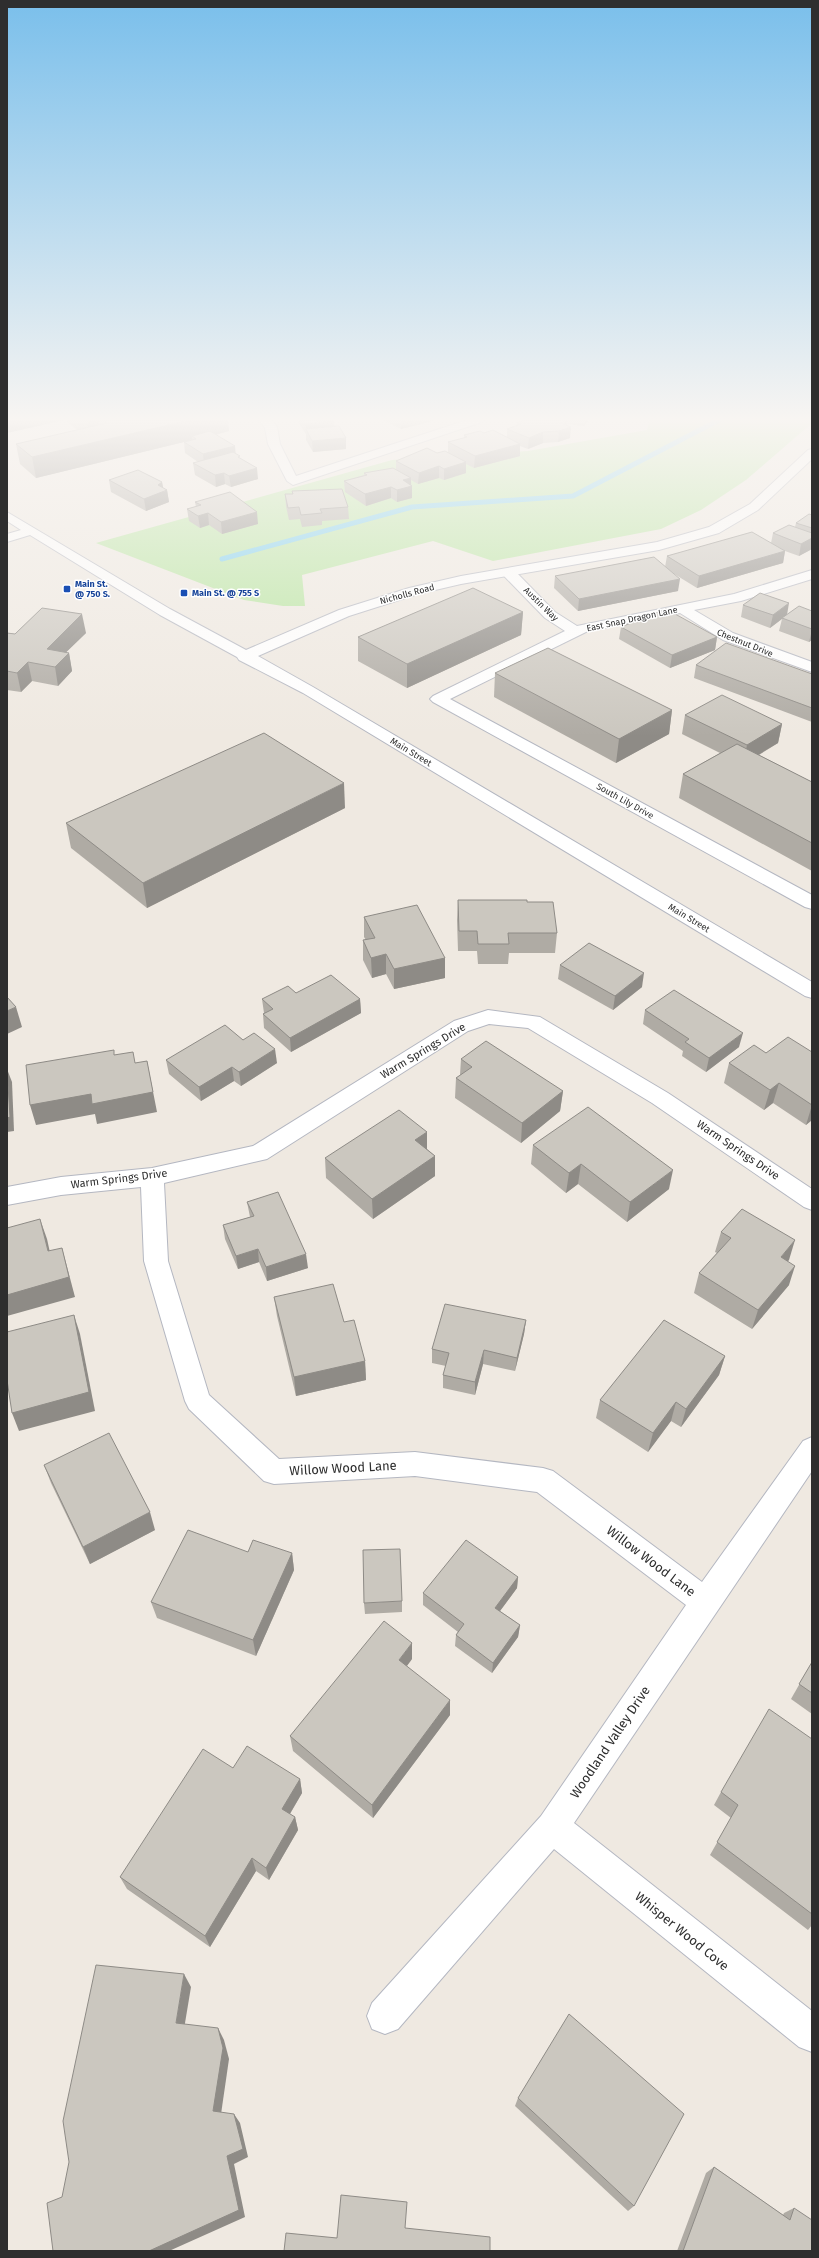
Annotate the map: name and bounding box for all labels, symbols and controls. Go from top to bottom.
place label: Main St. @ 750 S. [75,579,110,599]
street label: Nicholls Road [379,582,435,606]
marker: Main St. @ 750 S. [62,584,72,594]
street label: Austin Way [522,585,561,623]
marker: Main St. @ 755 S [179,588,189,598]
place label: Main St. @ 755 S [192,588,259,598]
street label: East Snap Dragon Lane [586,604,679,634]
street label: Chestnut Drive [715,627,775,659]
street label: Main Street [388,736,434,769]
street label: South Lily Drive [595,781,655,821]
street label: Main Street [666,902,712,935]
street label: Warm Springs Drive [378,1020,468,1082]
street label: Warm Springs Drive [694,1117,782,1183]
street label: Warm Springs Drive [70,1167,168,1191]
street label: Willow Wood Lane [289,1458,397,1478]
street label: Willow Wood Lane [604,1523,698,1599]
street label: Woodland Valley Drive [567,1683,653,1801]
street label: Whisper Wood Cove [632,1889,732,1973]

